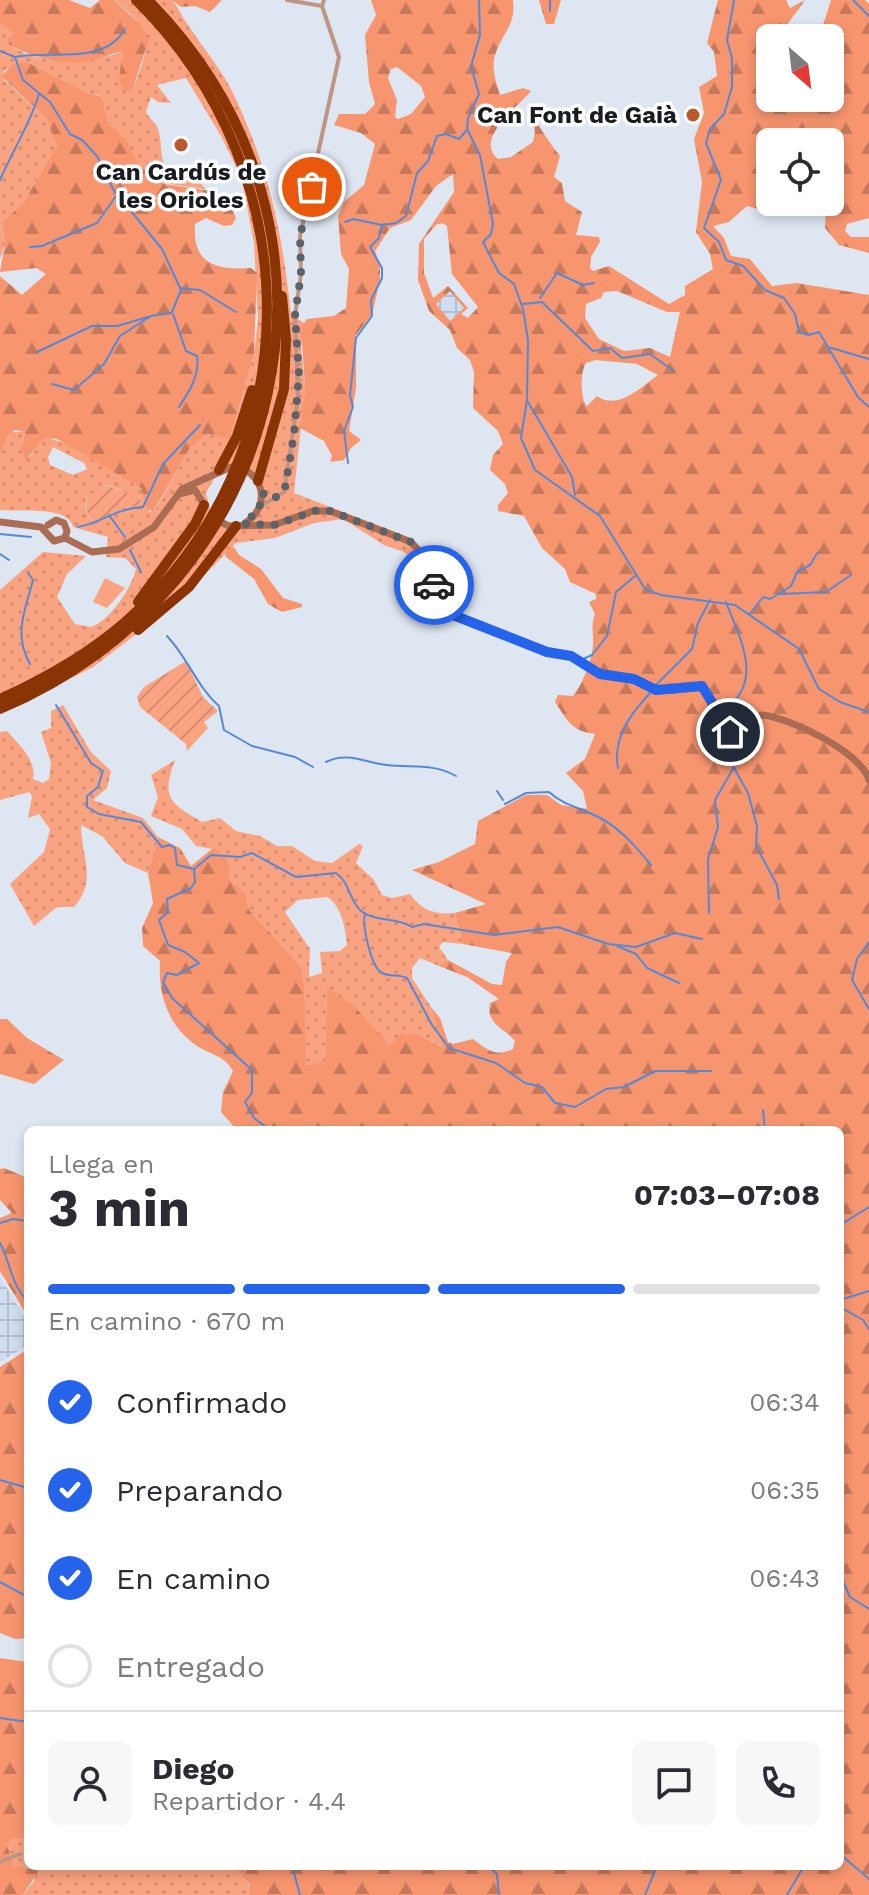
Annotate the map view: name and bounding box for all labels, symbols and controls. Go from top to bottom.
north arrow [756,24,844,112]
map controls [756,24,844,216]
place label: Can Font de Gaià [477,101,677,129]
marker: Can Font de Gaià [684,106,702,124]
button: locate [756,128,844,216]
marker: Can Cardús de les Orioles [172,136,190,154]
pin [278,153,346,221]
place label: Can Cardús de les Orioles [96,158,267,214]
icon: bag [290,165,334,209]
courier [394,545,474,625]
icon: car [412,563,456,607]
pin [696,698,764,766]
icon: home [708,710,752,754]
text: Llega en [48,1149,154,1179]
text: 07:03–07:08 [634,1177,820,1212]
text: 3 min [48,1178,190,1239]
text: En camino · 670 m [48,1306,285,1336]
icon: check [48,1380,92,1424]
text: Confirmado [116,1385,287,1420]
text: 06:34 [749,1387,820,1417]
icon: check [48,1468,92,1512]
text: Preparando [116,1473,283,1508]
text: 06:35 [750,1475,820,1505]
icon: check [48,1556,92,1600]
text: En camino [116,1561,271,1596]
text: 06:43 [749,1563,820,1593]
text: Entregado [116,1649,265,1684]
button: person [48,1741,132,1825]
button: chat [632,1741,716,1825]
button: phone [736,1741,820,1825]
text: Diego [152,1751,234,1786]
text: Repartidor · 4.4 [152,1786,346,1816]

